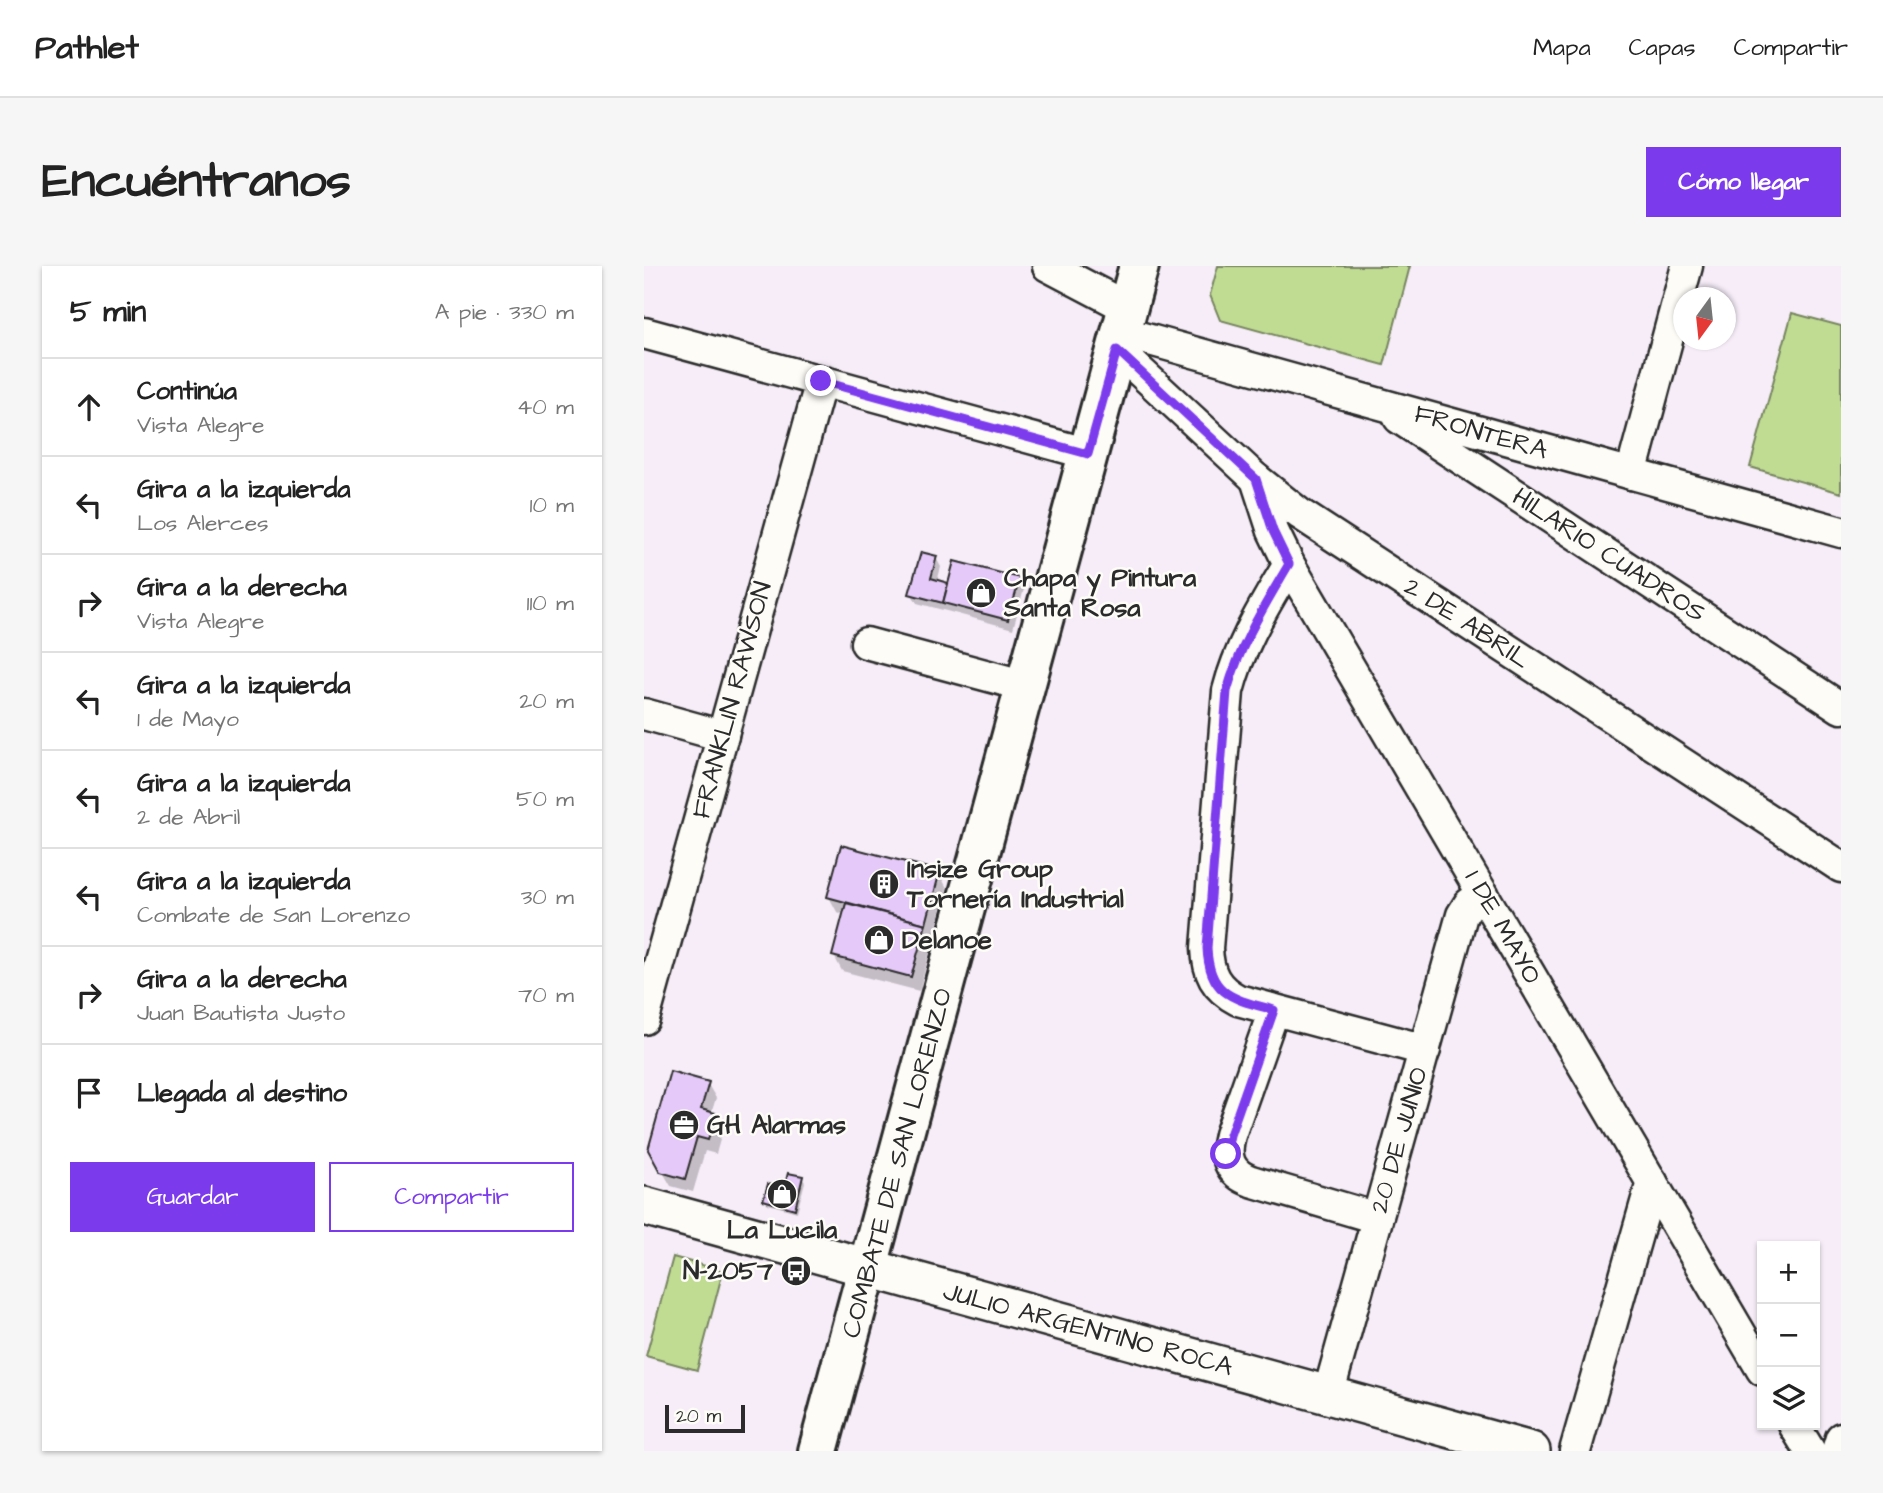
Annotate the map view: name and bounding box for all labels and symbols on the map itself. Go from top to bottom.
north arrow [1673,287,1736,350]
route end [805,365,836,396]
street label: FRONTERA [1410,396,1552,468]
street label: HILARIO CUADROS [1505,479,1713,631]
place label: Chapa y Pintura Santa Rosa [1003,560,1197,626]
street label: 2 DE ABRIL [1397,569,1537,677]
shop icon: Chapa y Pintura Santa Rosa [964,576,998,610]
street label: FRANKLIN RAWSON [683,578,781,822]
place label: Insize Group Tornería Industrial [906,851,1124,917]
street label: 1 DE MAYO [1456,863,1550,991]
building icon: Insize Group Tornería Industrial [867,867,901,901]
place label: Delanoe [902,922,992,958]
shop icon: Delanoe [862,923,896,957]
street label: COMBATE DE SAN LORENZO [833,984,961,1342]
street label: 20 DE JUNIO [1361,1063,1437,1217]
place label: GH Alarmas [707,1107,846,1143]
office icon: GH Alarmas [667,1108,701,1142]
route start [1210,1138,1241,1169]
shop icon: La Lucila [765,1177,799,1211]
place label: La Lucila [727,1212,838,1248]
place label: N-2057 [683,1253,773,1289]
bus stop icon: N-2057 [779,1254,813,1288]
street label: JULIO ARGENTINO ROCA [939,1273,1237,1385]
scale bar [665,1402,746,1434]

